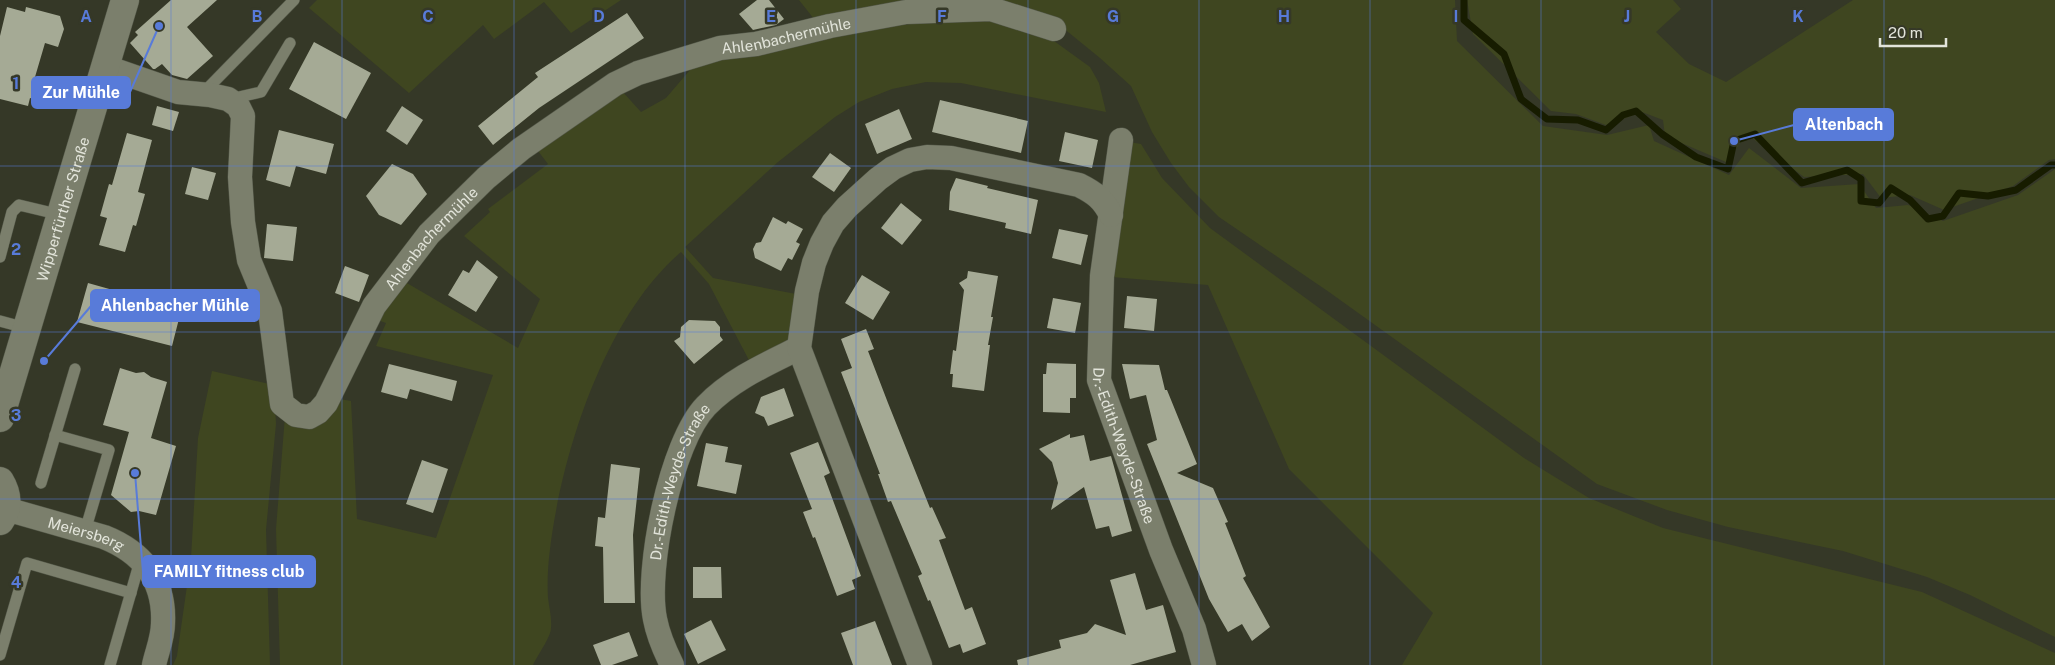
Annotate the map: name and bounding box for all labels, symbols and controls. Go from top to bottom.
text: A [80,7,92,26]
text: B [252,7,263,26]
text: C [422,7,434,26]
text: D [593,7,605,26]
text: E [766,7,776,26]
text: F [937,7,947,26]
text: G [1107,7,1119,26]
text: H [1278,7,1290,26]
text: I [1454,7,1458,26]
text: J [1624,7,1630,26]
text: K [1792,7,1804,26]
street label: Ahlenbachermühle [720,14,852,56]
scale bar [1880,15,1946,47]
text: 20 m [1888,24,1923,41]
text: 1 [13,74,19,93]
callout: Zur Mühle [32,77,130,108]
text: Zur Mühle [42,83,120,102]
callout: Altenbach [1794,109,1893,140]
text: Altenbach [1805,115,1883,134]
street label: Wipperfürther Straße [33,135,92,284]
street label: Ahlenbachermühle [381,183,481,293]
text: 2 [11,240,21,259]
callout: Ahlenbacher Mühle [91,290,259,321]
text: Ahlenbacher Mühle [101,296,249,315]
street label: Dr.-Edith-Weyde-Straße [1090,367,1159,526]
street label: Dr.-Edith-Weyde-Straße [646,400,713,561]
text: 3 [11,406,21,425]
street label: Meiersberg [46,513,128,554]
callout: FAMILY fitness club [143,556,315,587]
text: FAMILY fitness club [154,562,305,581]
text: 4 [11,573,22,592]

